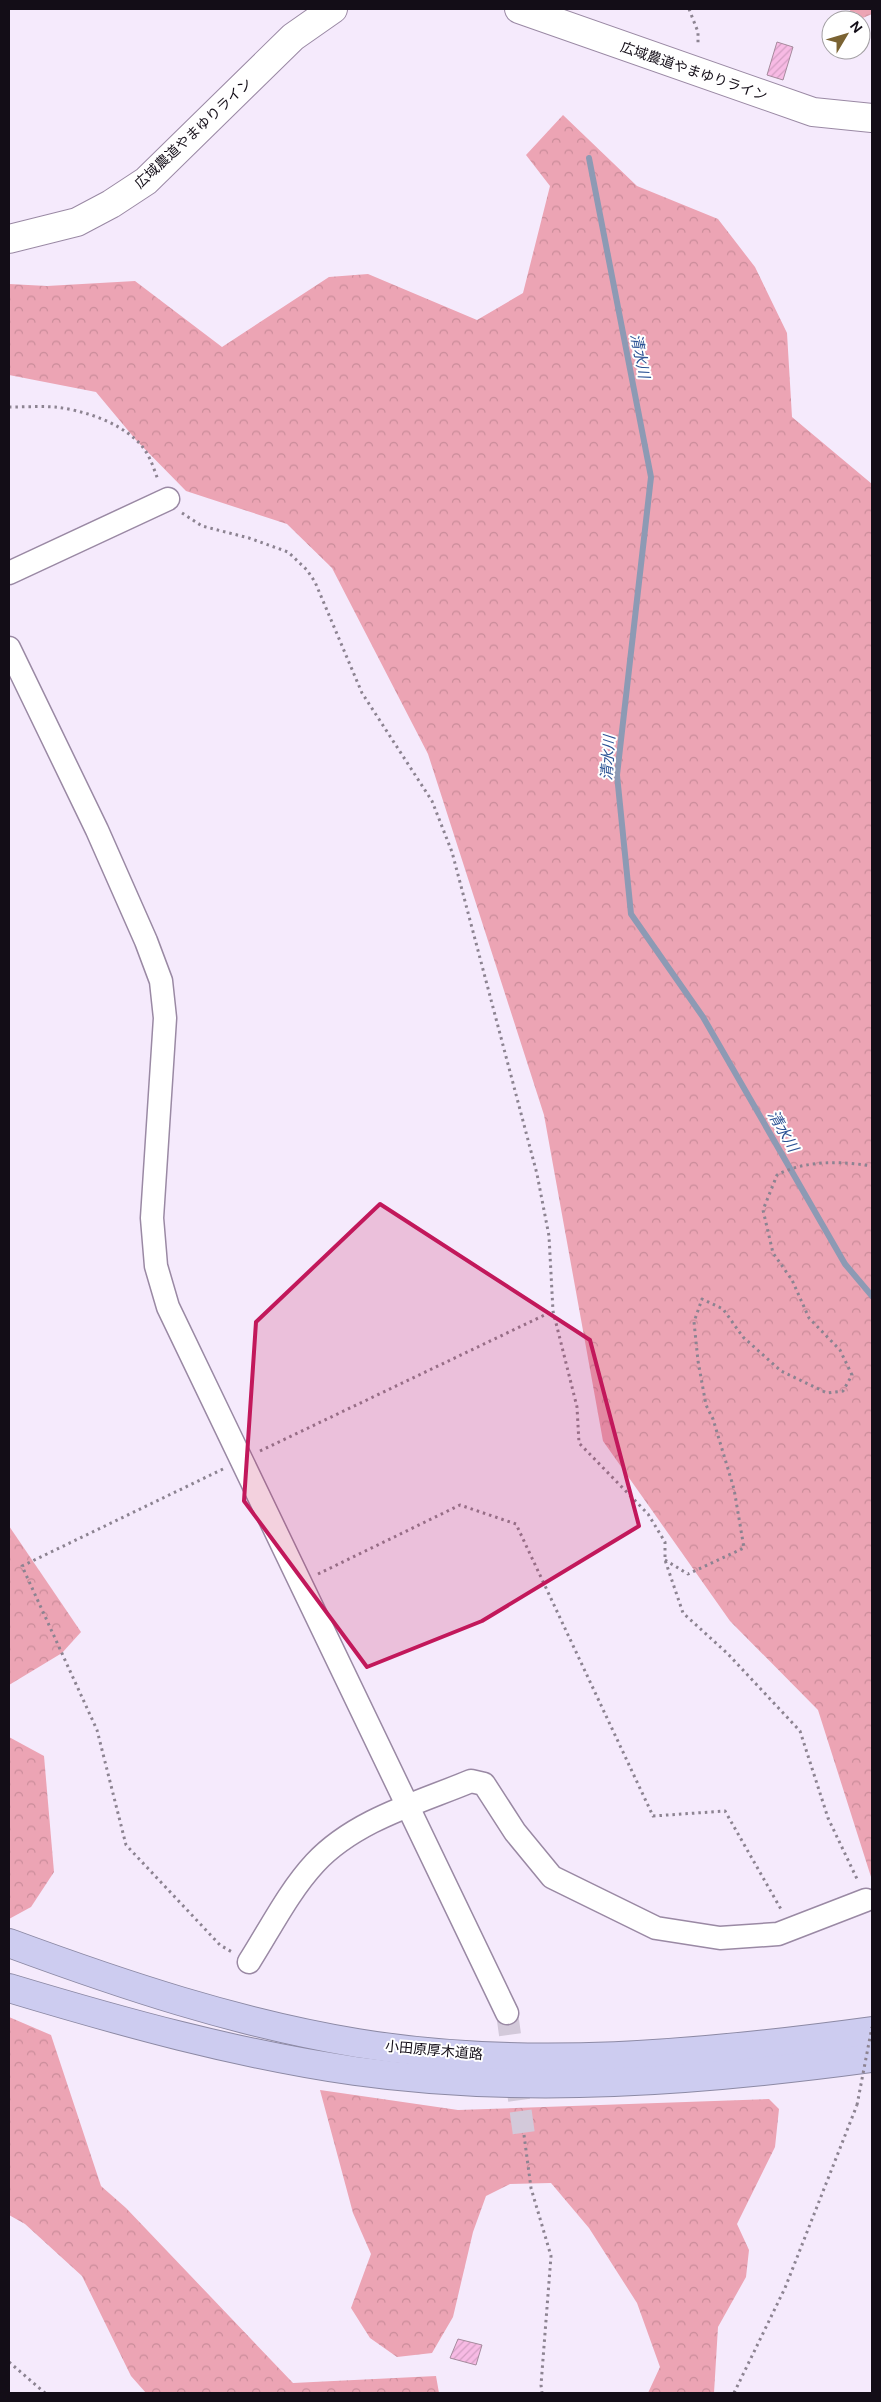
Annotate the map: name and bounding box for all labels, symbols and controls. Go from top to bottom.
north arrow [821,10,871,60]
text: N [846,17,866,37]
street label: 広域農道やまゆりライン [618,37,770,105]
street label: 広域農道やまゆりライン [131,74,255,192]
water label: 清水川 [626,332,654,382]
water label: 清水川 [596,733,620,781]
water label: 清水川 [763,1107,804,1157]
street label: 小田原厚木道路 [384,2037,484,2063]

